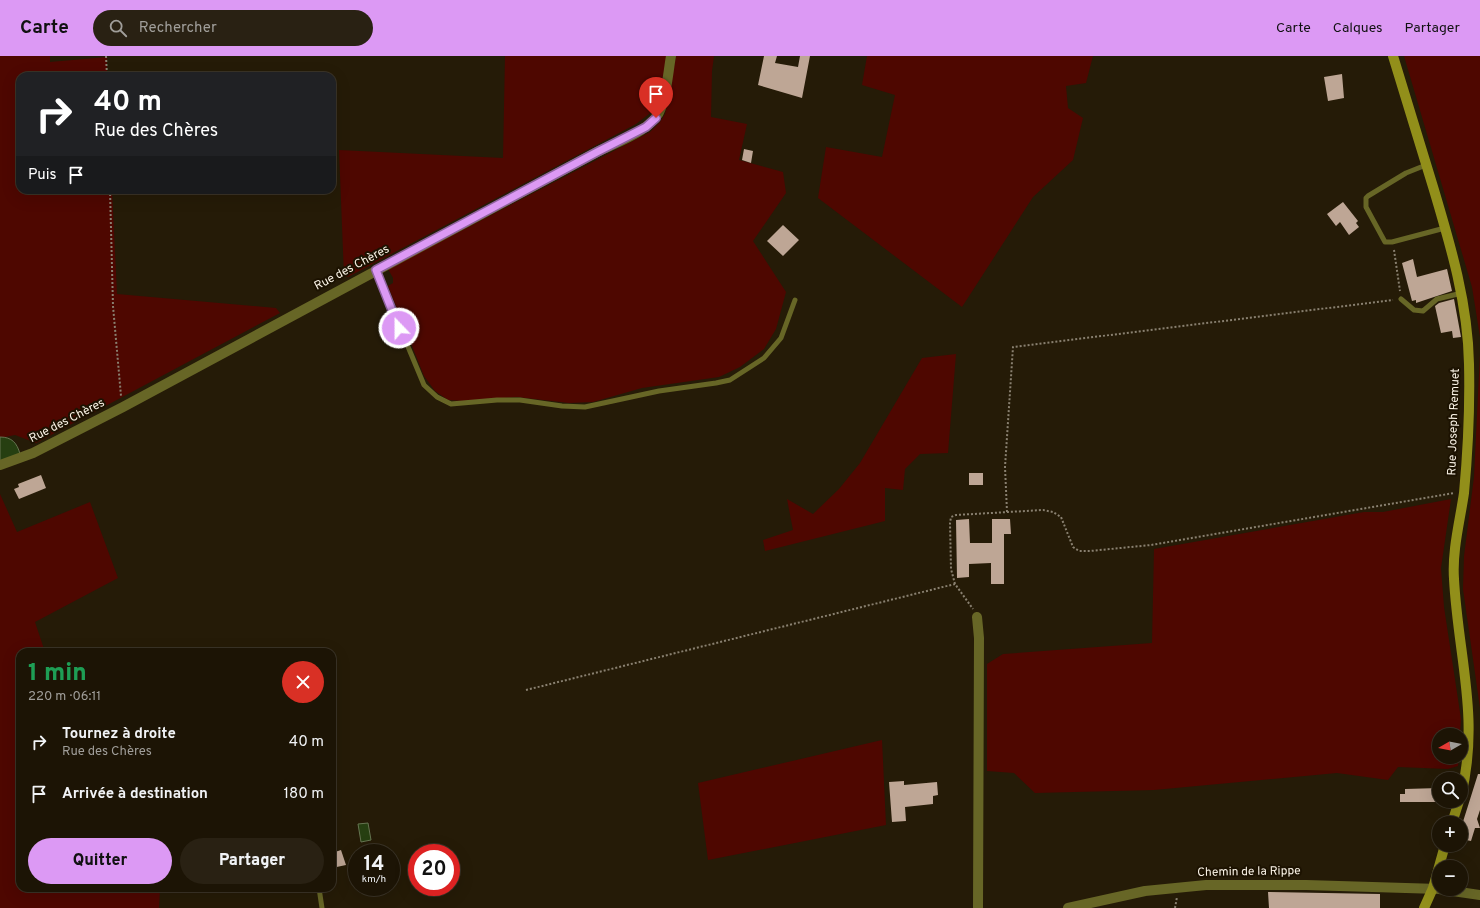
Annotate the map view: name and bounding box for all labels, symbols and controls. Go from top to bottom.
search box [93,10,373,46]
text: Carte [20,16,69,40]
icon: search [107,17,129,39]
text: Rechercher [139,19,217,38]
text: Carte [1276,20,1311,37]
text: Calques [1333,20,1383,37]
text: Partager [1405,20,1460,37]
pin [639,77,673,118]
icon: arrive [645,83,667,105]
text: 40 m [94,85,162,121]
icon: right [28,88,80,140]
text: Rue des Chères [94,120,218,143]
icon: arrive [65,164,87,186]
text: Puis [28,166,57,185]
street label: Rue des Chères [312,241,392,295]
position arrow [378,307,420,349]
street label: Rue Joseph Remuet [1444,368,1464,476]
street label: Rue des Chères [26,395,108,447]
text: 1 min [28,659,87,689]
button: close [282,661,324,703]
text: 220 m · 06:11 [28,689,101,705]
text: Tournez à droite [62,725,176,744]
north arrow [1432,728,1468,764]
map controls [1432,728,1468,896]
icon: right [28,731,50,753]
text: 40 m [289,733,324,752]
text: Rue des Chères [62,744,152,760]
button: search [1432,772,1468,808]
icon: arrive [28,783,50,805]
text: Arrivée à destination [62,785,208,804]
text: 180 m [284,785,324,804]
button: + [1432,816,1468,852]
button: Quitter [28,838,172,884]
button: Partager [180,838,324,884]
speed limit sign: 20 [408,844,460,896]
text: 14 [364,852,384,878]
button: − [1432,860,1468,896]
street label: Chemin de la Rippe [1197,863,1301,881]
text: km/h [362,873,386,886]

